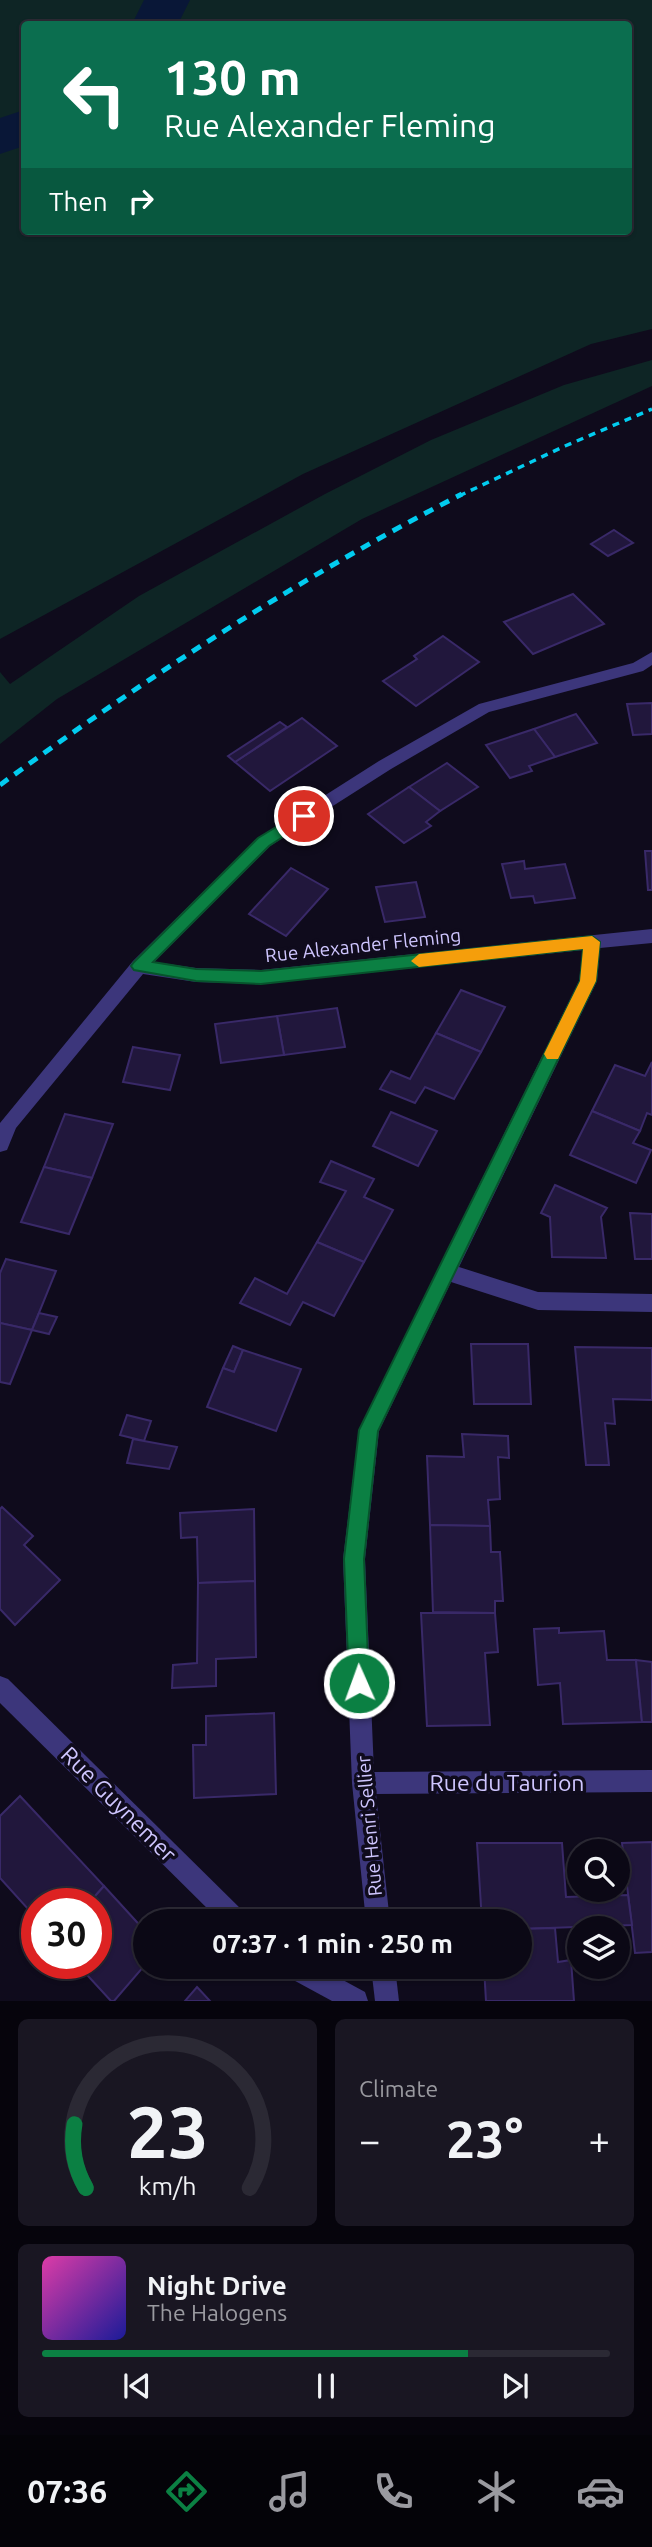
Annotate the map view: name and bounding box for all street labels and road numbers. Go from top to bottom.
street label: Rue Alexander Fleming [264,924,462,966]
street label: Rue Guynemer [56,1741,182,1867]
street label: Rue Henri Sellier [352,1755,386,1897]
street label: Rue du Taurion [429,1770,585,1795]

